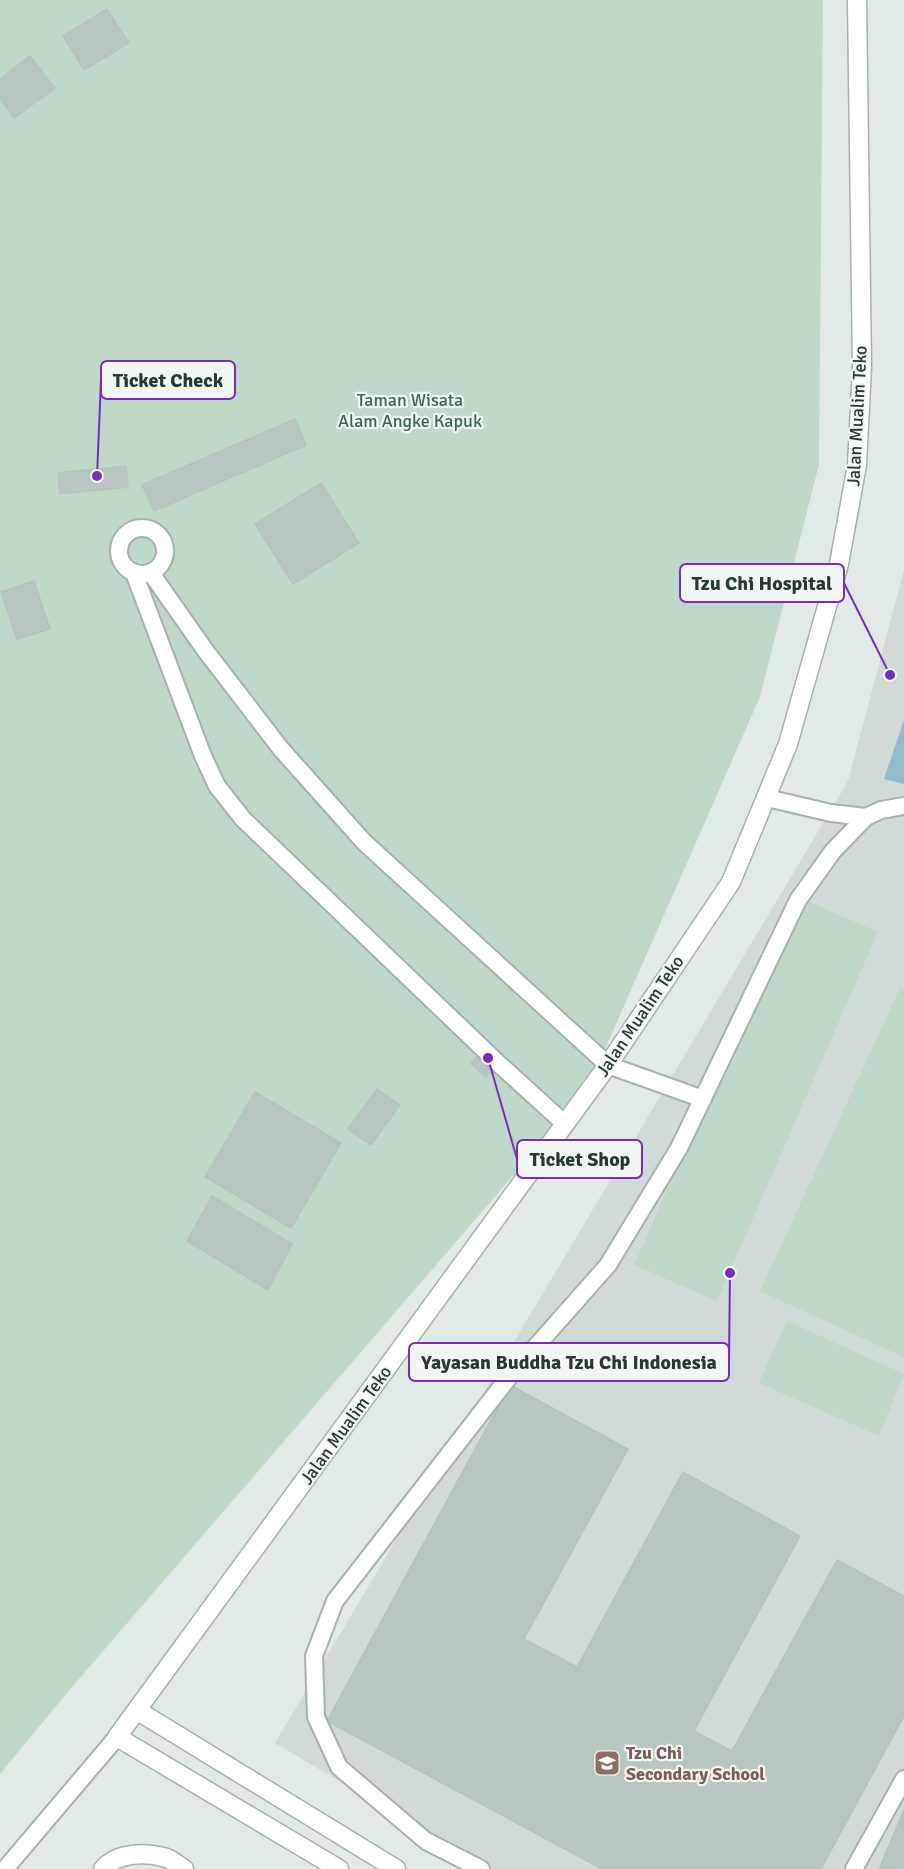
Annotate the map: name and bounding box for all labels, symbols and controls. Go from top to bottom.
street label: Jalan Mualim Teko [842,345,872,487]
callout: Ticket Check [101,361,235,399]
text: Ticket Check [113,368,224,393]
park label: Taman Wisata Alam Angke Kapuk [338,389,482,432]
callout: Tzu Chi Hospital [680,564,844,602]
text: Tzu Chi Hospital [692,571,832,596]
street label: Jalan Mualim Teko [591,951,689,1081]
callout: Ticket Shop [517,1140,642,1178]
text: Ticket Shop [530,1147,631,1172]
callout: Yayasan Buddha Tzu Chi Indonesia [409,1343,729,1381]
text: Yayasan Buddha Tzu Chi Indonesia [420,1350,717,1375]
street label: Jalan Mualim Teko [296,1361,396,1489]
place label: Tzu Chi Secondary School [626,1742,765,1785]
school or university icon: Tzu Chi Secondary School [592,1748,622,1778]

